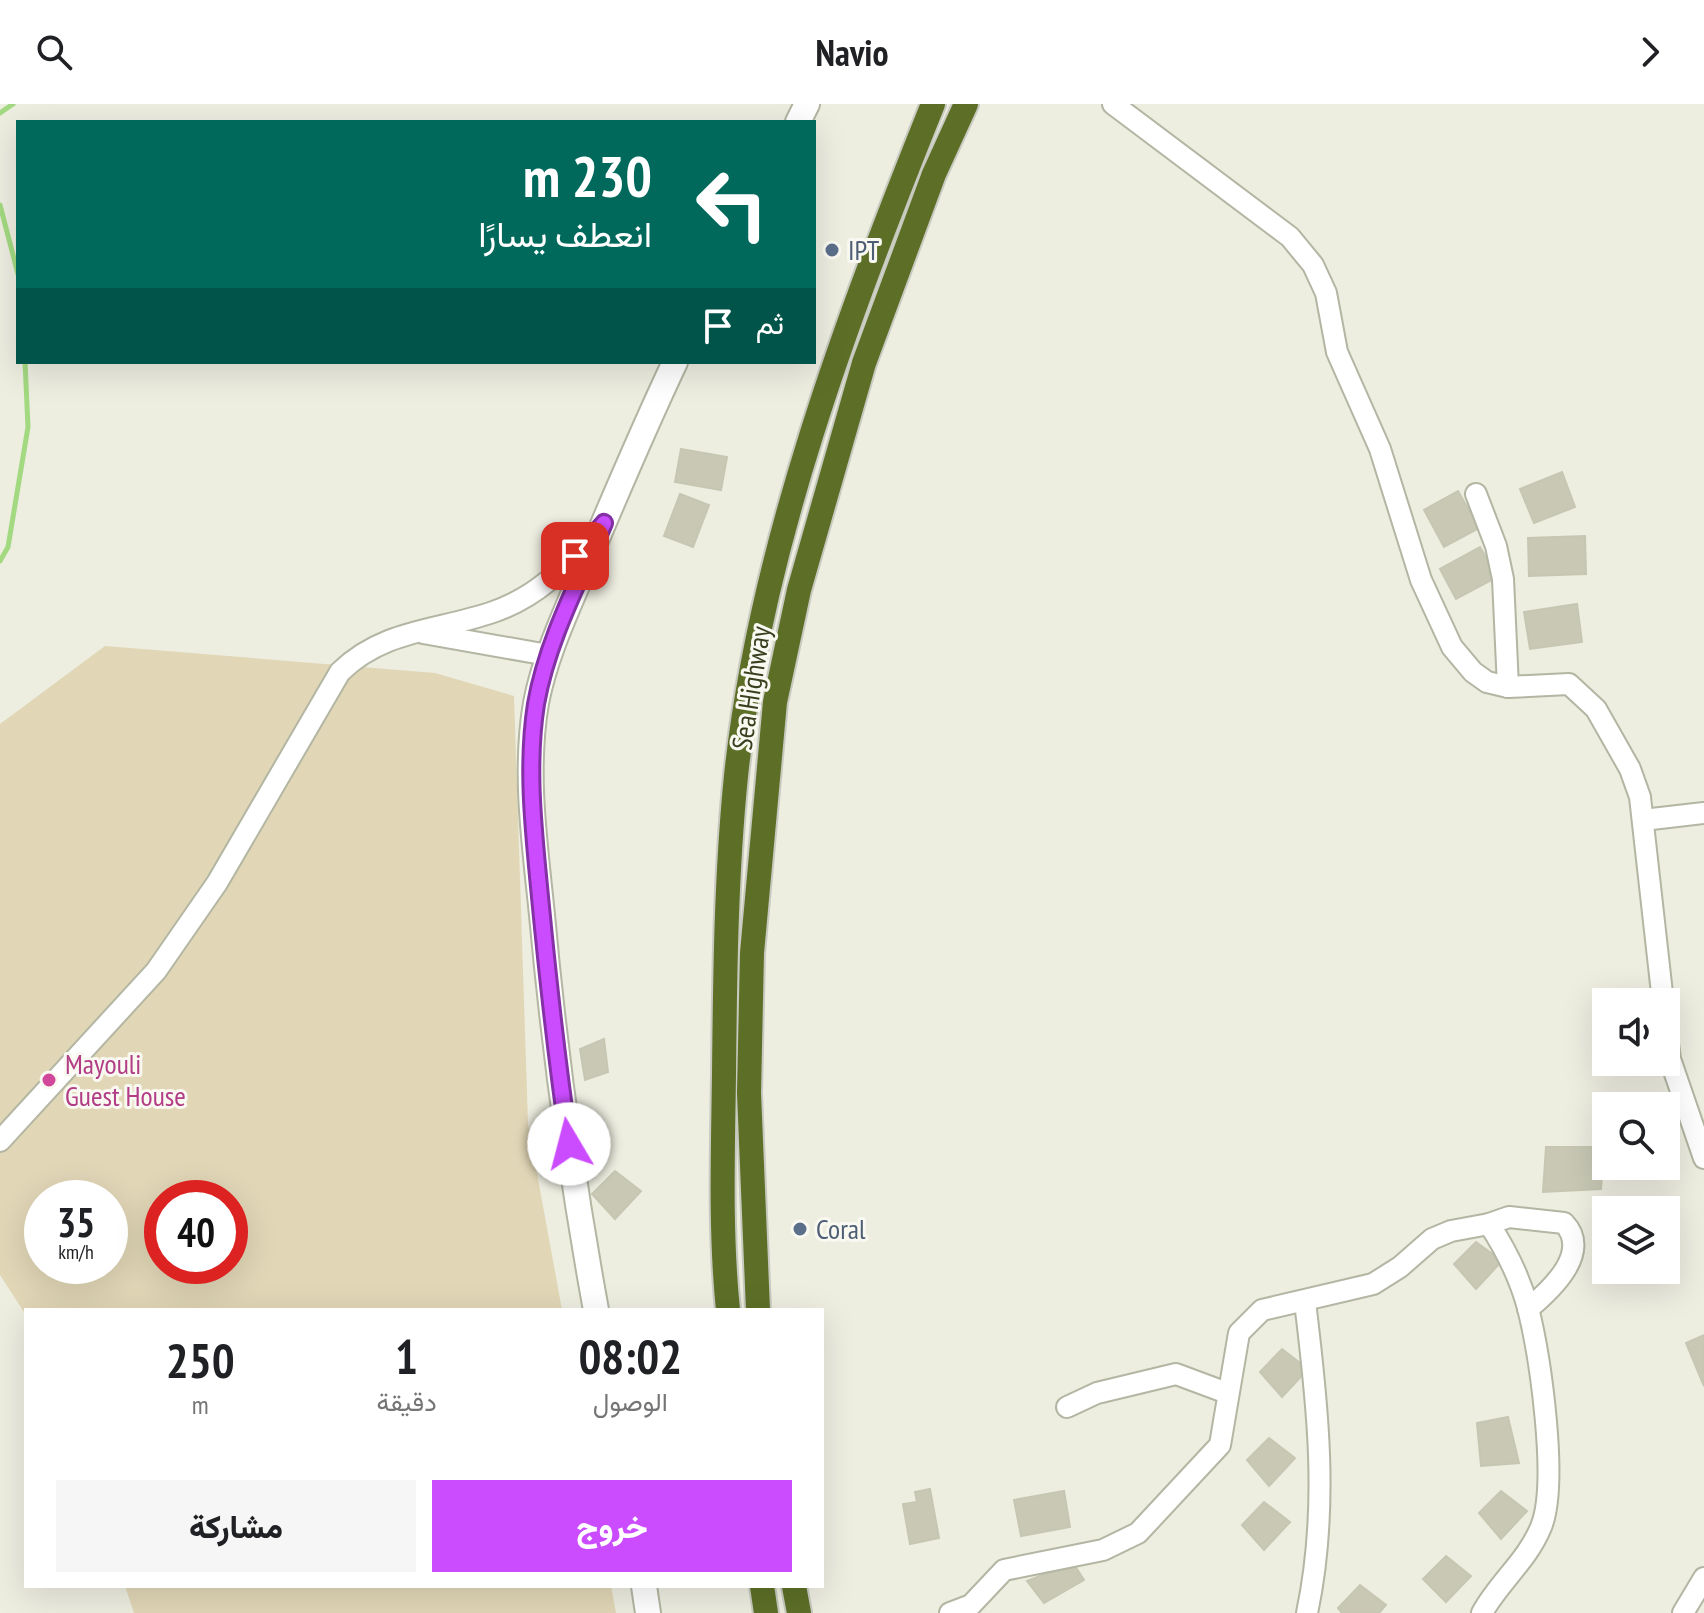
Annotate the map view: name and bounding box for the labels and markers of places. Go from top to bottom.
place label: IPT [848,231,880,268]
marker: IPT [823,241,841,259]
pin [541,522,609,590]
place label: Mayouli Guest House [65,1045,186,1114]
marker: Mayouli Guest House [40,1071,58,1089]
place label: Coral [816,1210,866,1247]
marker: Coral [791,1220,809,1238]

